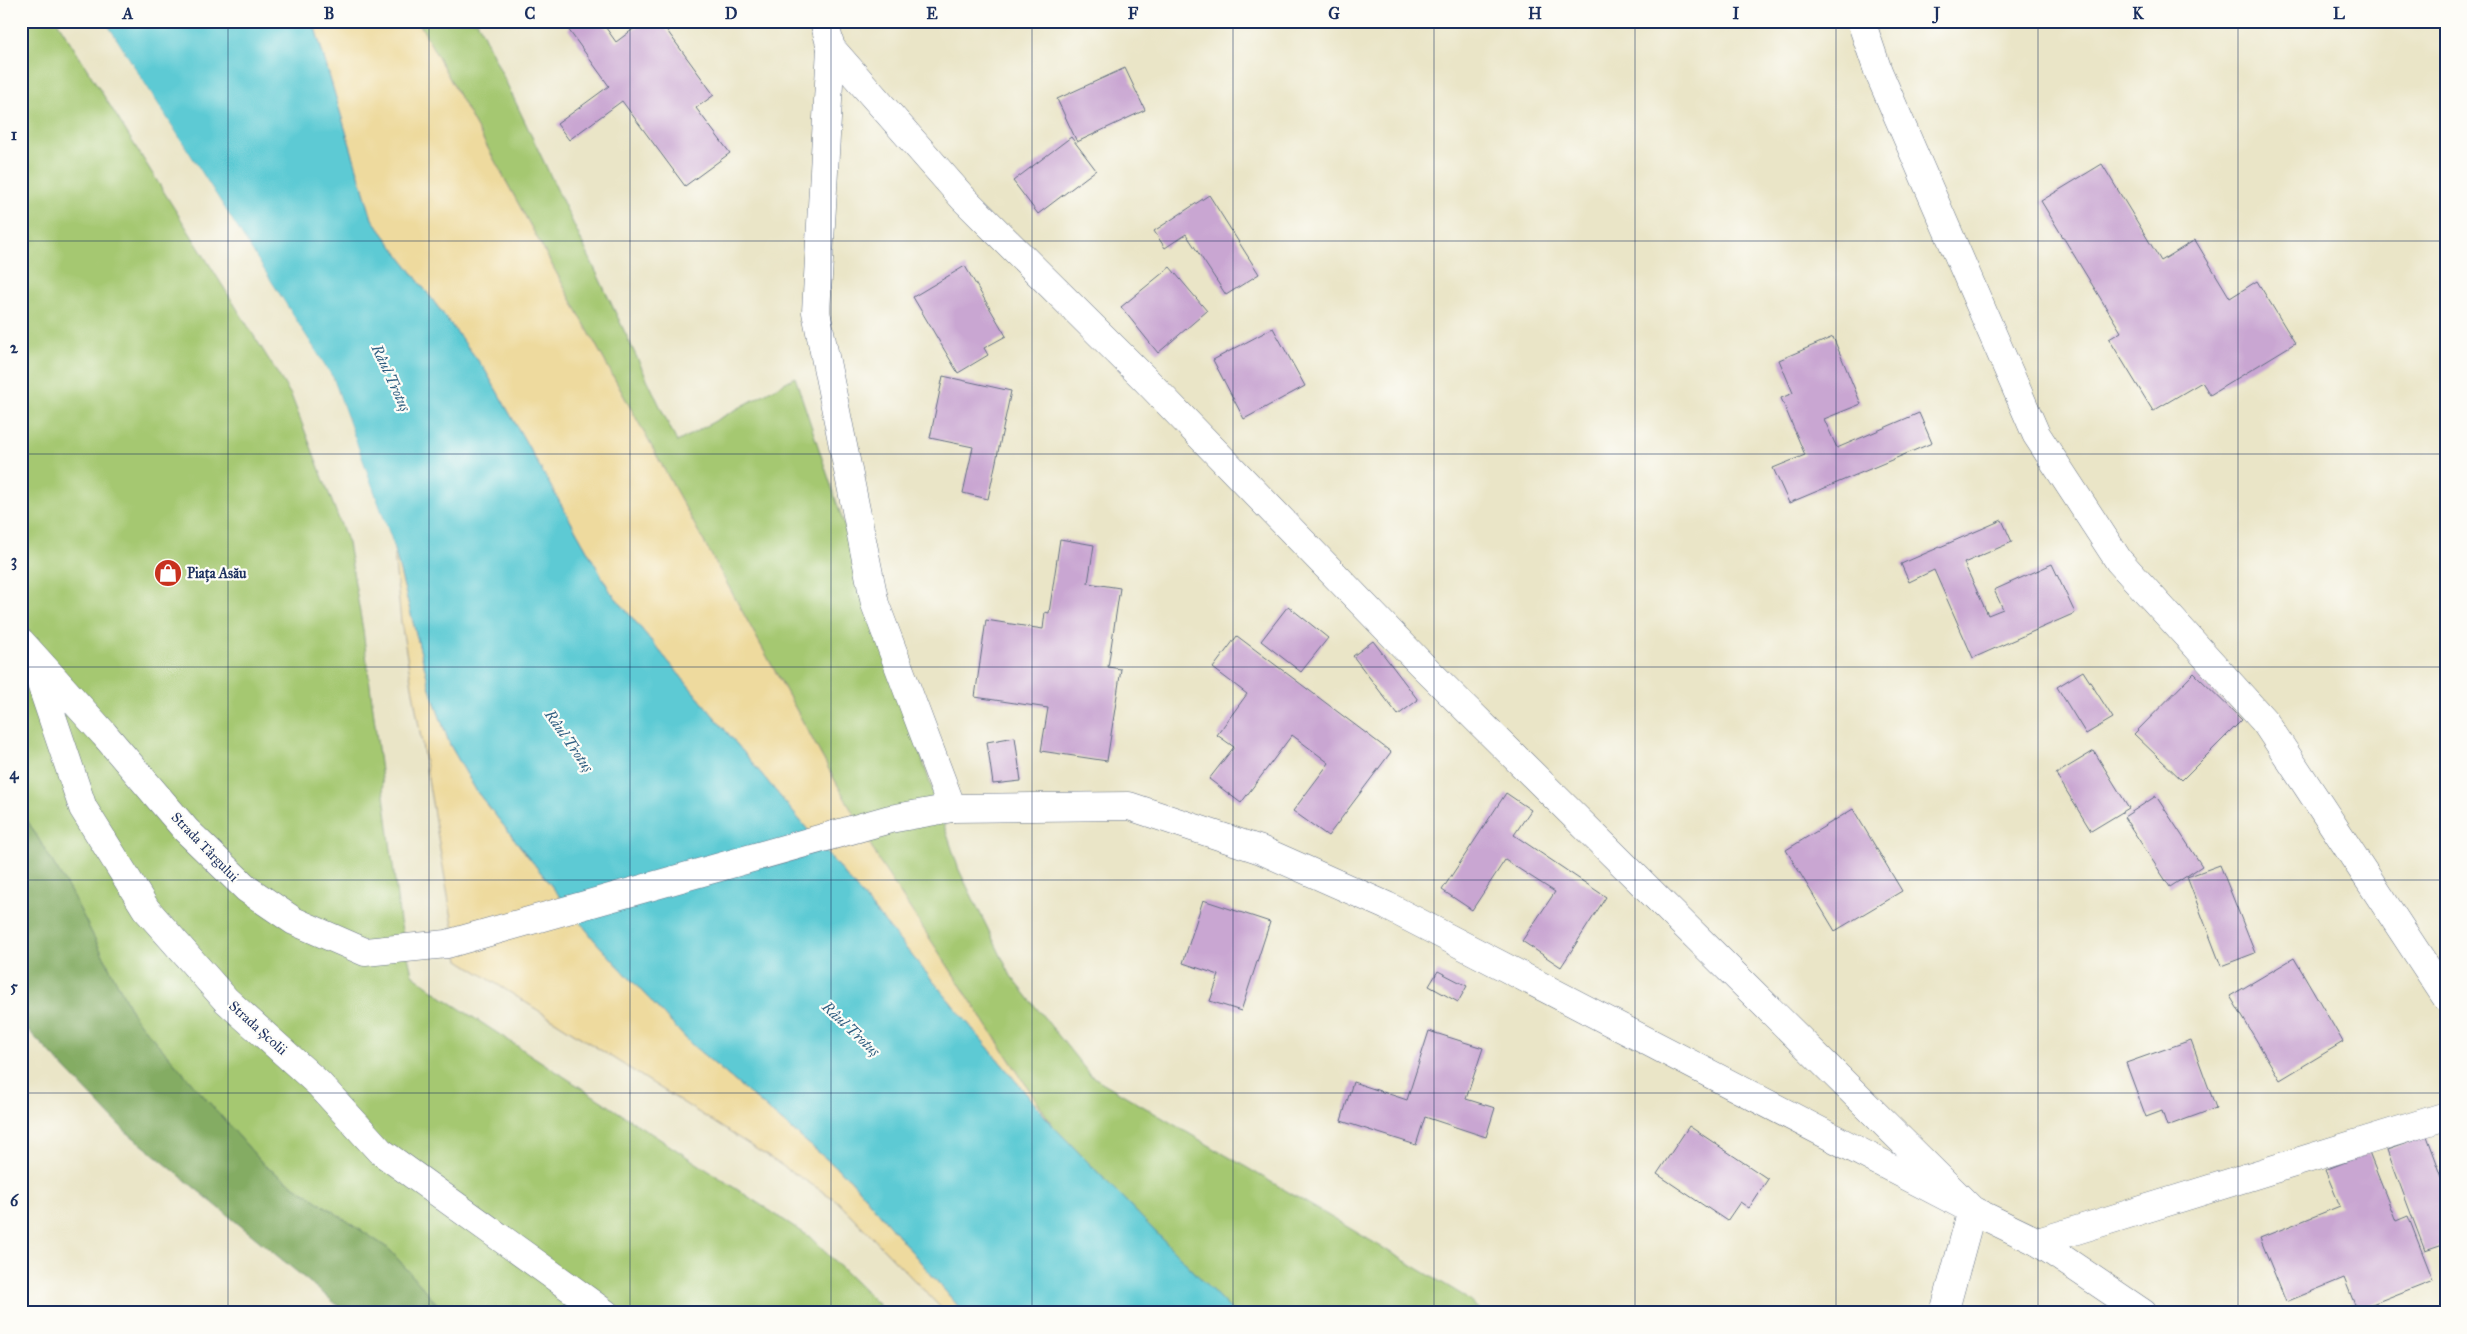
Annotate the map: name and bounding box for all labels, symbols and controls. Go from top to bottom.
text: A [122,4,134,23]
text: B [324,4,334,23]
text: C [525,4,536,23]
text: D [725,4,738,23]
text: E [926,4,938,23]
text: F [1128,4,1139,23]
text: G [1328,4,1340,23]
text: H [1528,4,1542,23]
text: I [1733,4,1740,23]
text: J [1932,4,1941,24]
text: K [2132,4,2144,23]
text: L [2333,4,2345,23]
text: 1 [11,125,18,144]
text: 2 [10,338,19,357]
water label: Râul Trotuș [367,341,415,415]
text: 3 [11,551,17,571]
shop icon: Piața Asău [153,558,183,588]
place label: Piața Asău [187,565,247,583]
water label: Râul Trotuș [540,705,597,776]
text: 4 [10,764,20,784]
street label: Strada Târgului [168,809,242,885]
text: 5 [10,977,18,996]
street label: Strada Școlii [225,997,291,1059]
water label: Râul Trotuș [818,997,884,1061]
text: 6 [10,1191,19,1210]

